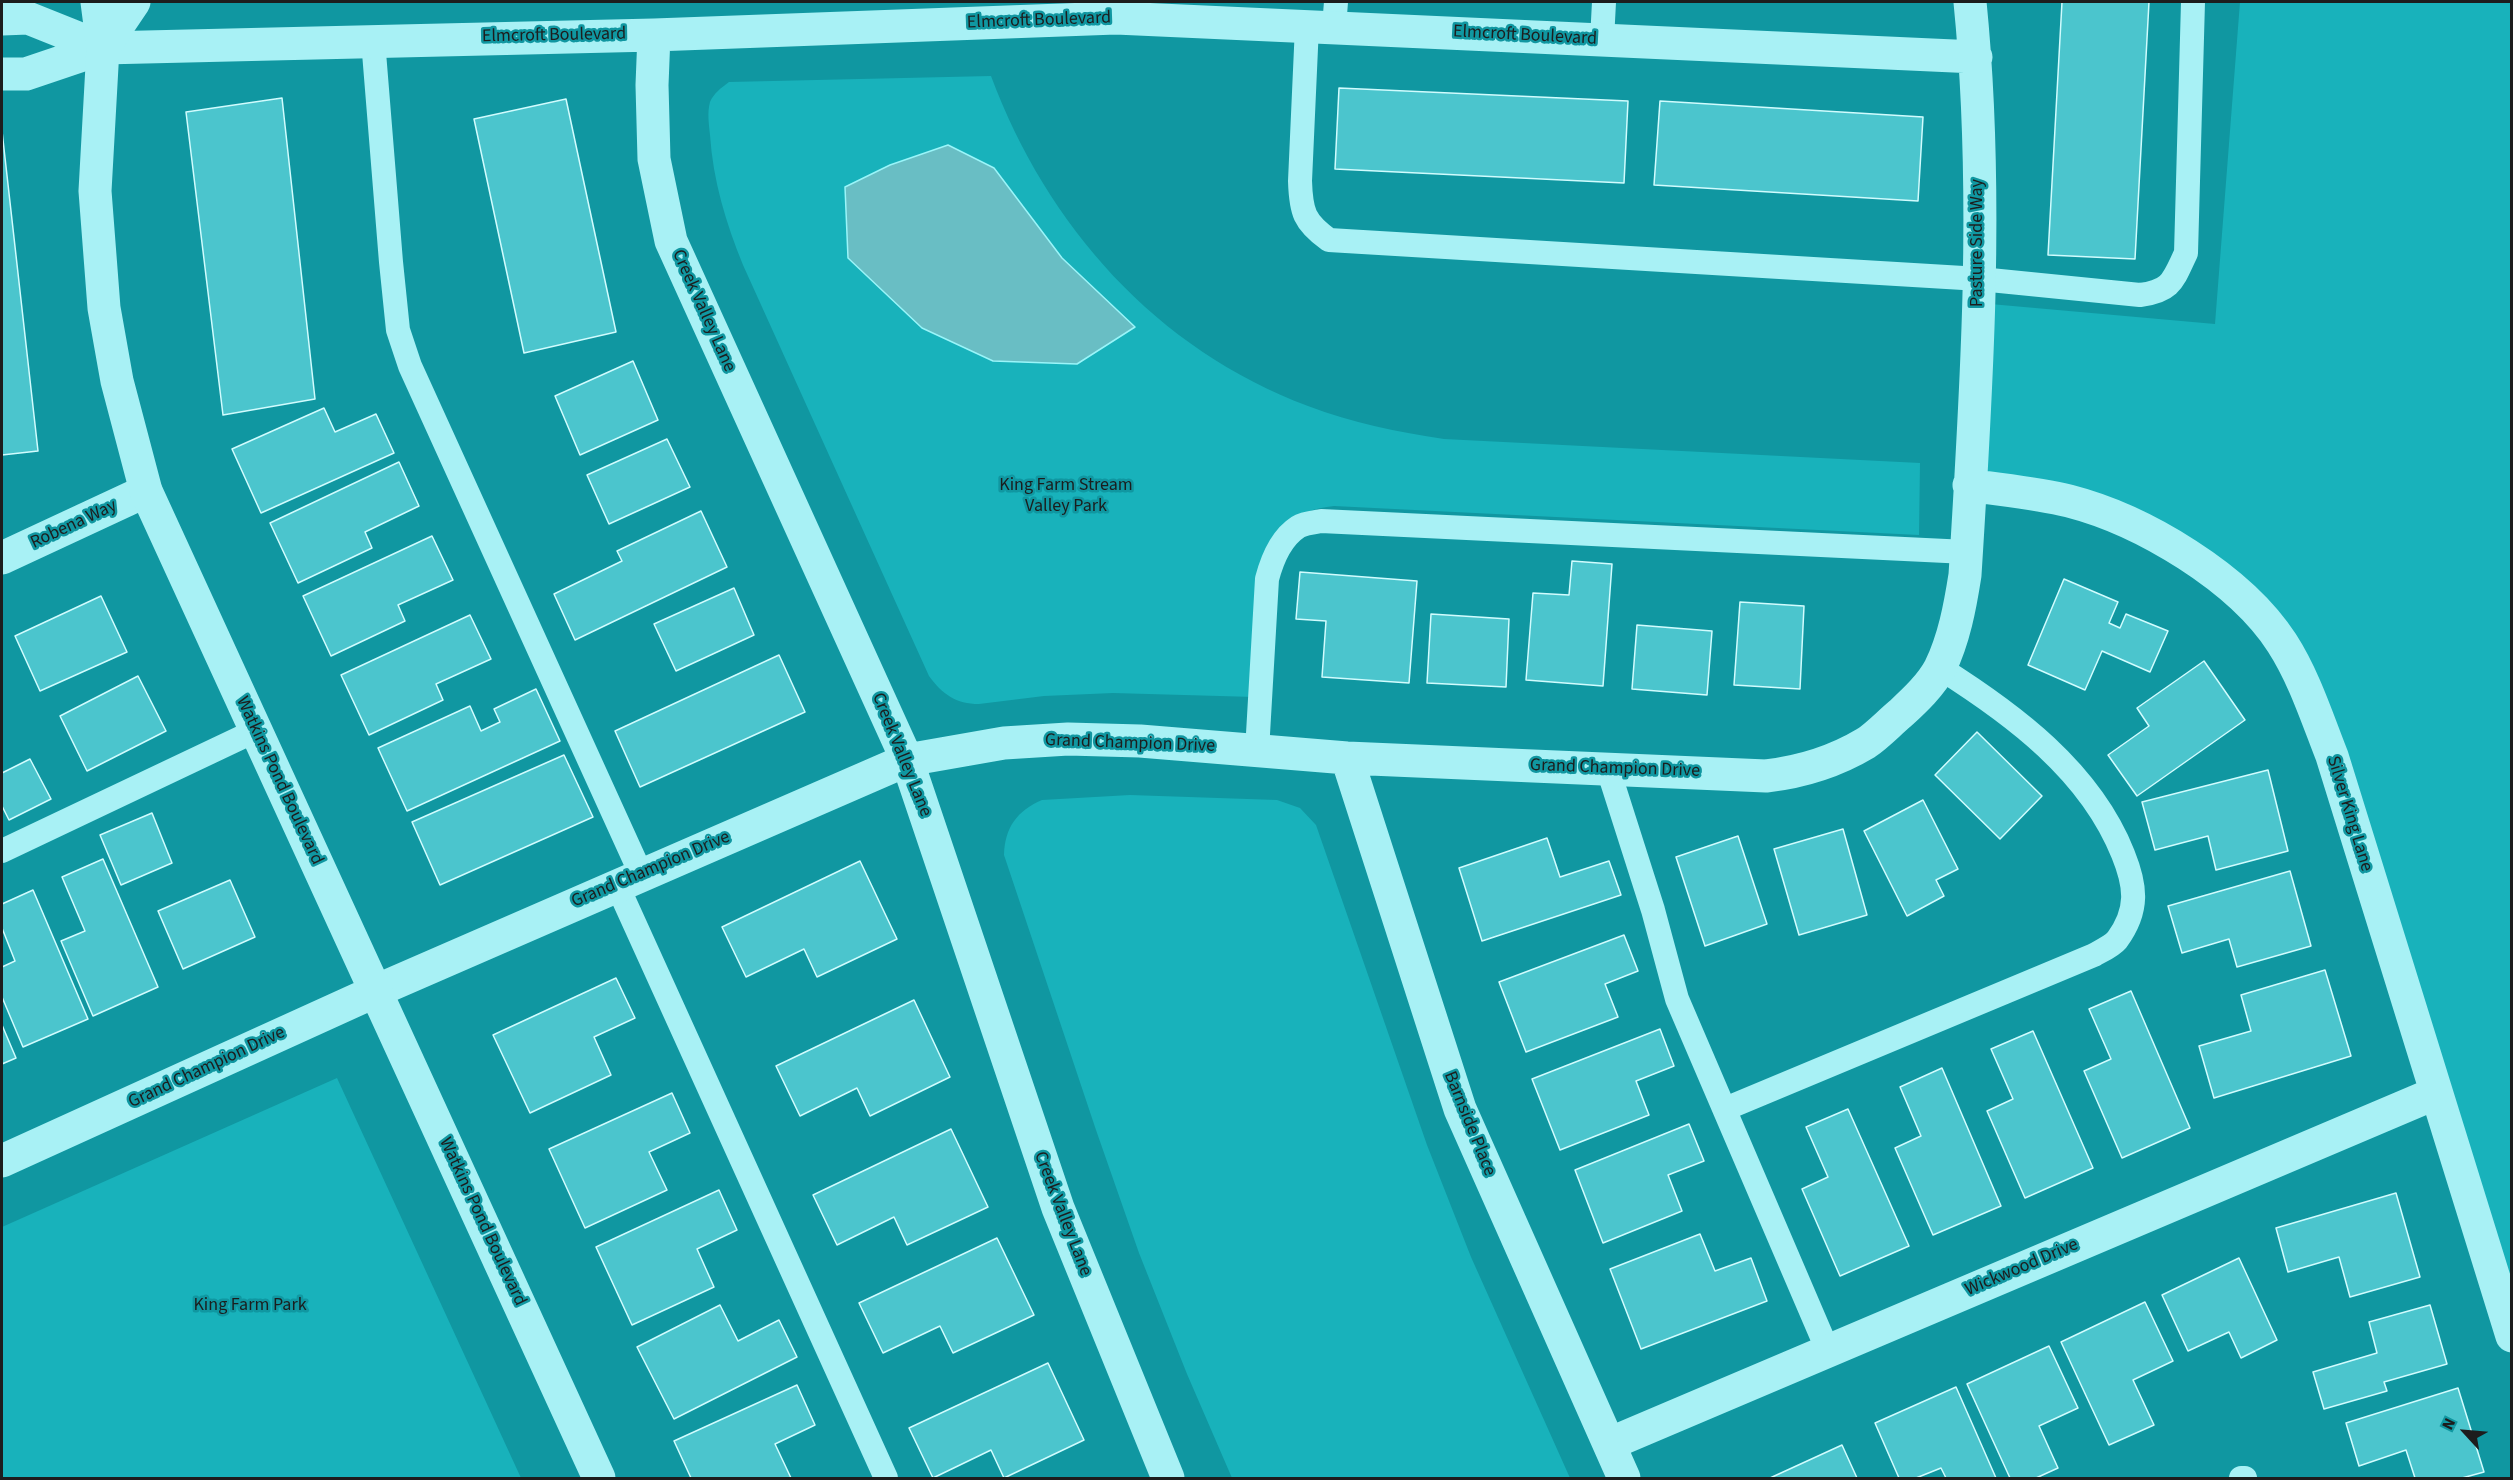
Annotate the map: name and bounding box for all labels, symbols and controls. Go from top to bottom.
street label: Elmcroft Boulevard [967,8,1111,34]
street label: Elmcroft Boulevard [1452,21,1598,51]
street label: Elmcroft Boulevard [482,24,626,48]
street label: Pasture Side Way [1967,179,1989,307]
street label: Creek Valley Lane [666,247,740,375]
park label: King Farm Stream Valley Park [999,475,1133,518]
street label: Robena Way [27,496,121,554]
street label: Creek Valley Lane [866,690,936,820]
street label: Watkins Pond Boulevard [231,694,327,868]
street label: Grand Champion Drive [1045,730,1215,758]
street label: Silver King Lane [2321,754,2377,874]
street label: Grand Champion Drive [1530,755,1700,783]
street label: Grand Champion Drive [568,827,734,913]
street label: Grand Champion Drive [125,1022,289,1114]
street label: Barnside Place [1438,1069,1500,1179]
street label: Watkins Pond Boulevard [434,1135,530,1309]
street label: Creek Valley Lane [1028,1149,1096,1279]
street label: Wickwood Drive [1962,1234,2082,1302]
park label: King Farm Park [193,1295,307,1317]
north arrow [2435,1402,2495,1462]
text: N [2437,1415,2461,1434]

